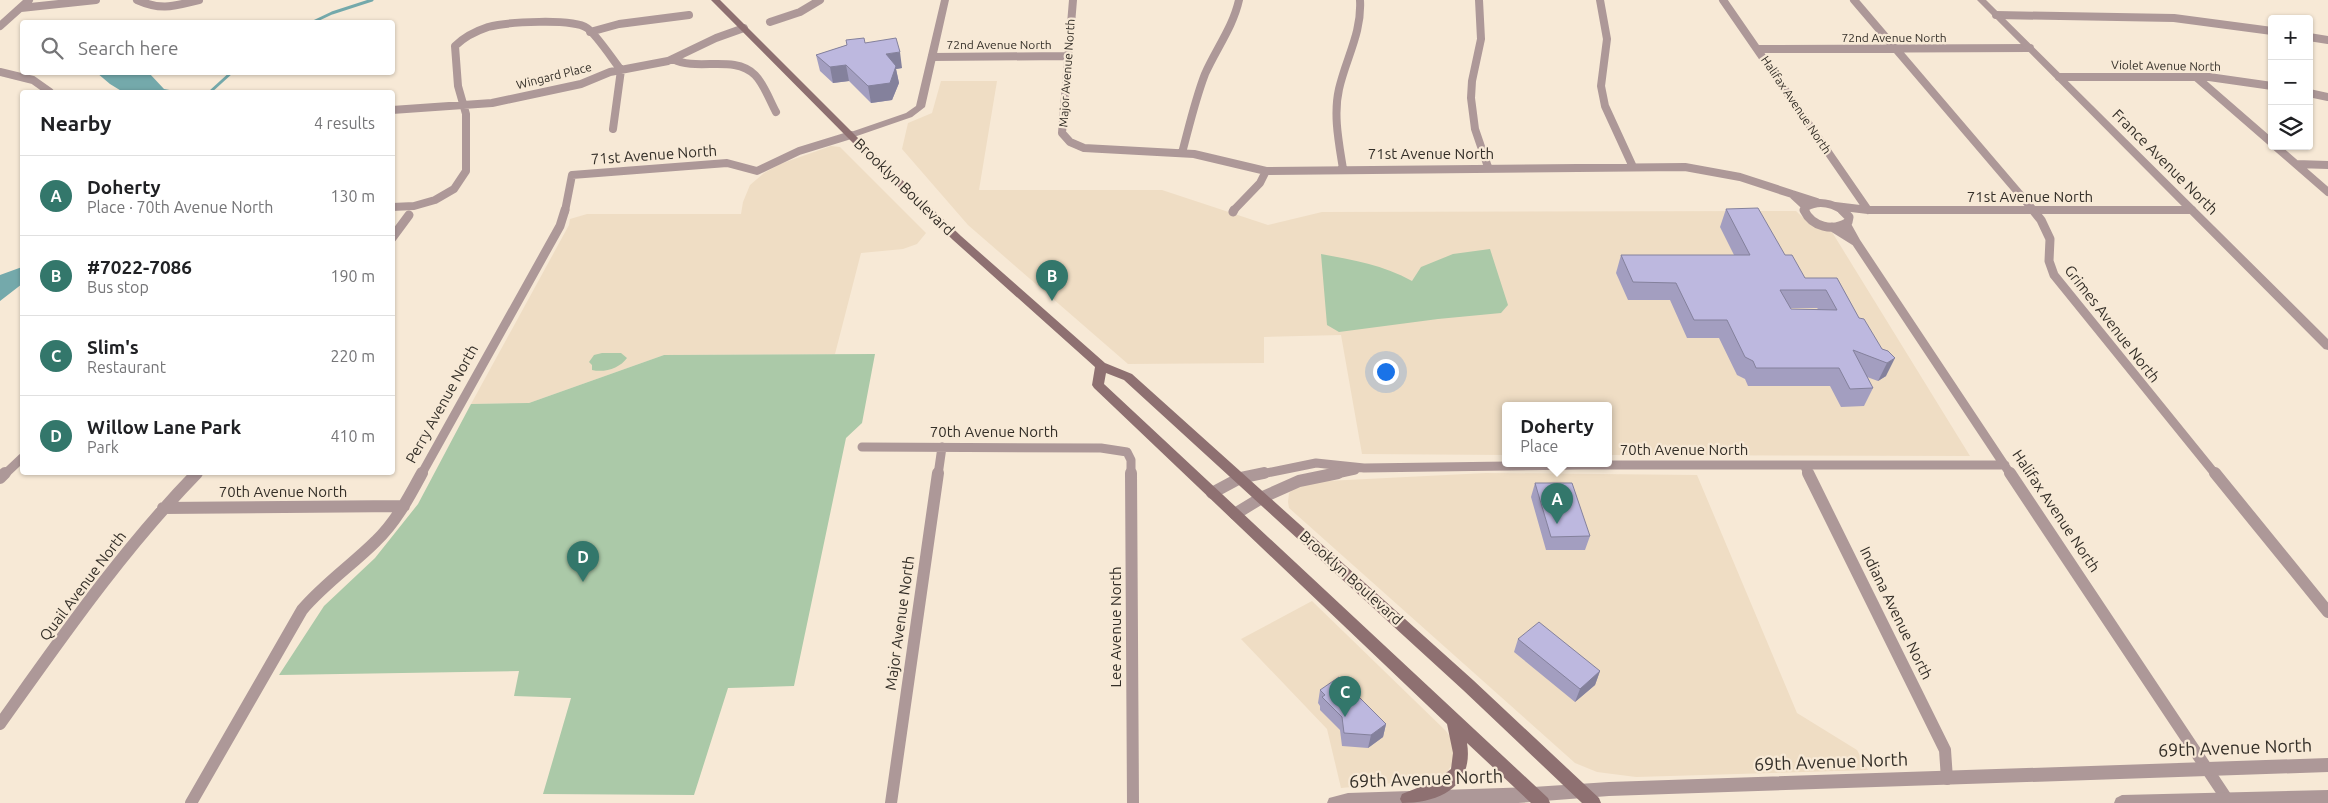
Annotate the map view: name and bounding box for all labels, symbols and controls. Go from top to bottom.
map controls [2268,15,2313,150]
button: + [2268,15,2313,60]
street label: Major Avenue North [1056,18,1077,128]
search box [20,20,395,75]
street label: 72nd Avenue North [1841,31,1947,44]
icon: search [38,34,66,62]
text: Search here [78,37,178,59]
street label: 72nd Avenue North [946,38,1052,51]
street label: Halifax Avenue North [1759,53,1834,156]
street label: Violet Avenue North [2111,58,2221,73]
street label: Wingard Place [515,60,593,91]
button: − [2268,60,2313,105]
street label: France Avenue North [2109,105,2222,218]
button: layers [2268,105,2313,150]
text: Nearby [40,111,111,135]
text: 4 results [314,114,375,132]
street label: Brooklyn Boulevard [851,135,958,239]
street label: 71st Avenue North [590,142,718,167]
street label: 71st Avenue North [1368,145,1494,162]
text: Doherty [87,176,161,198]
text: A [50,187,62,205]
text: 130 m [330,187,375,205]
street label: 71st Avenue North [1967,188,2093,205]
text: Place · 70th Avenue North [87,198,273,216]
text: #7022-7086 [87,256,192,278]
pin: B [1036,260,1068,301]
street label: Grimes Avenue North [2061,262,2163,386]
text: B [51,267,61,285]
text: 190 m [330,267,375,285]
text: Bus stop [87,278,149,296]
text: Slim's [87,336,139,358]
street label: Perry Avenue North [402,342,481,466]
text: C [51,347,61,365]
text: 220 m [330,347,375,365]
text: Restaurant [87,358,166,376]
your location [1373,359,1399,385]
popup [1502,402,1612,467]
text: Doherty [1520,415,1594,437]
text: Willow Lane Park [87,416,241,438]
street label: 70th Avenue North [930,423,1058,440]
text: D [50,427,62,445]
text: 410 m [330,427,375,445]
text: Place [1520,437,1558,455]
text: Park [87,438,119,456]
street label: 70th Avenue North [1620,441,1748,458]
street label: Halifax Avenue North [2009,446,2104,575]
street label: 70th Avenue North [219,483,347,500]
pin: A [1541,483,1573,524]
street label: Brooklyn Boulevard [1297,527,1406,628]
street label: Quail Avenue North [36,528,129,644]
pin: D [567,541,599,582]
street label: Indiana Avenue North [1857,544,1936,682]
street label: Major Avenue North [882,554,917,691]
street label: Lee Avenue North [1107,566,1124,688]
pin: C [1329,676,1361,717]
street label: 69th Avenue North [2158,734,2312,760]
street label: 69th Avenue North [1754,748,1908,774]
street label: 69th Avenue North [1349,765,1503,791]

